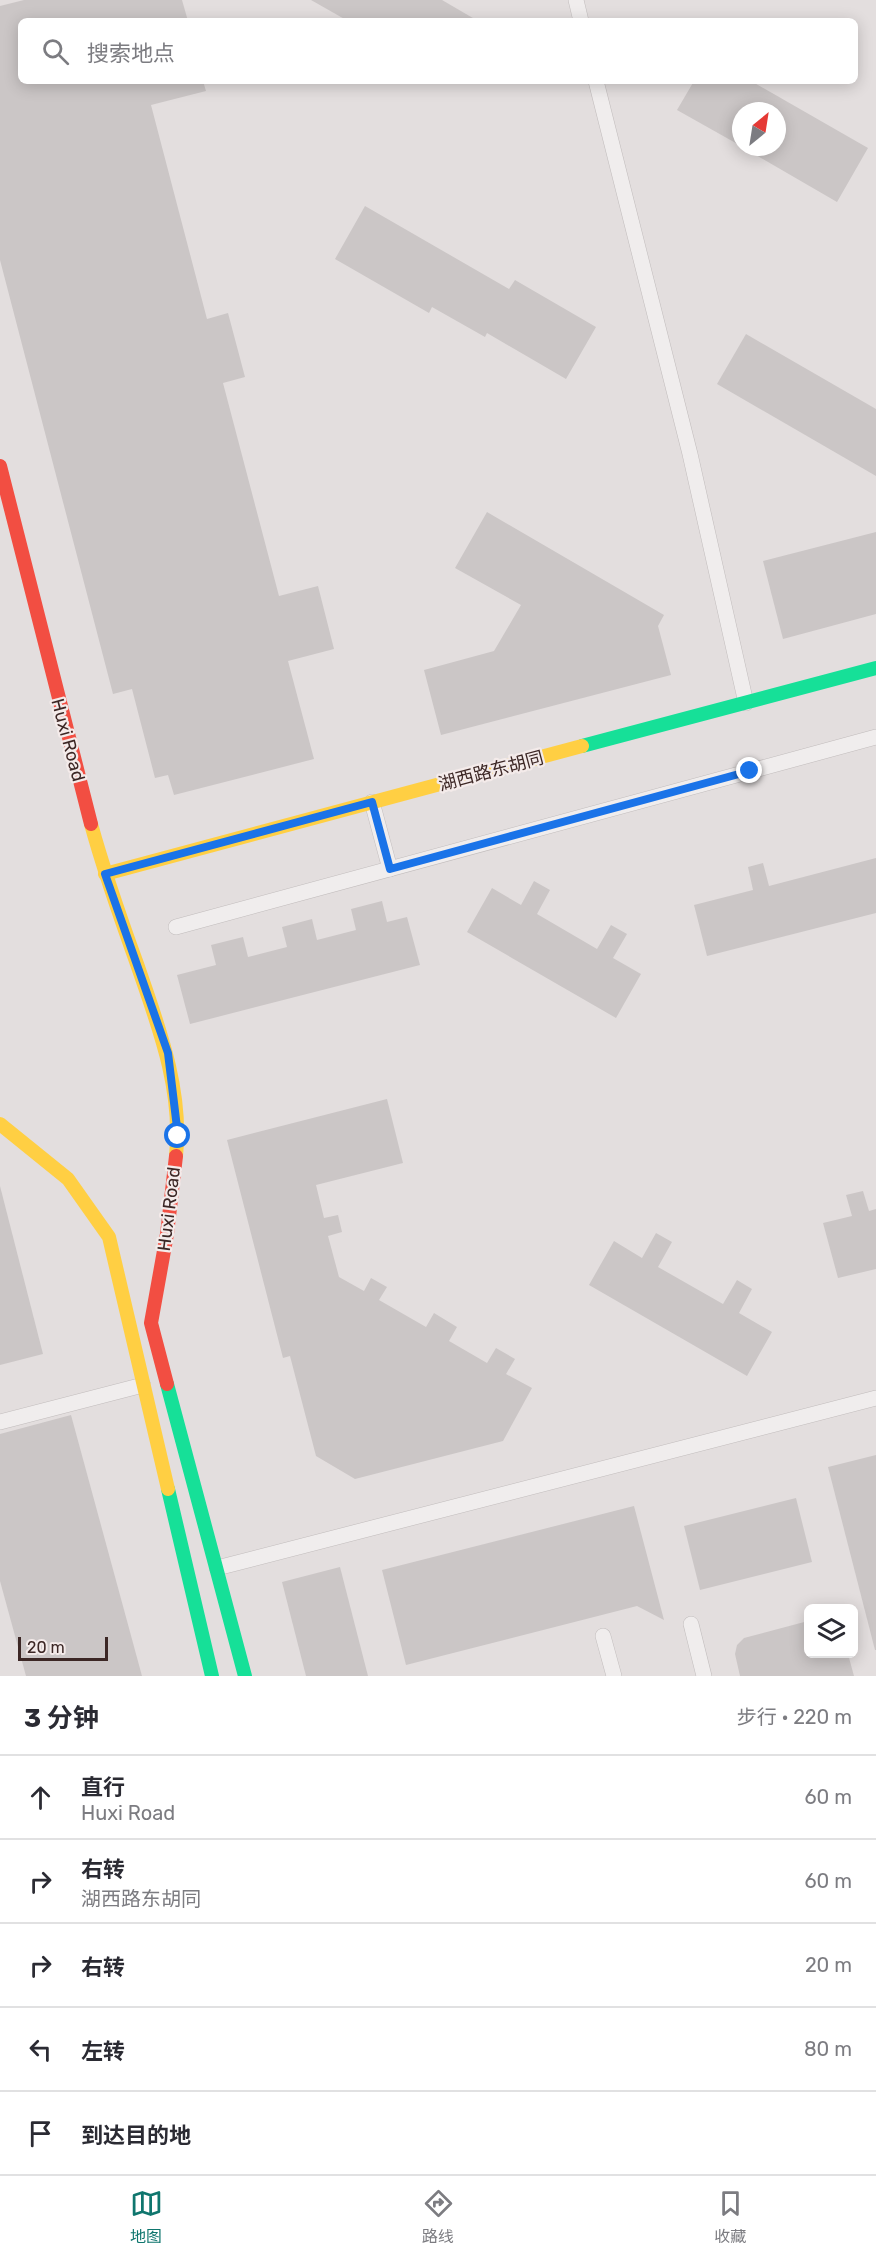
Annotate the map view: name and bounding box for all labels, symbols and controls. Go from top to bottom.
search box [18,18,858,84]
icon: search [39,35,72,68]
text: 搜索地点 [87,40,175,67]
north arrow [732,102,786,156]
street label: Huxi Road [46,696,90,784]
street label: 湖西路东胡同 [436,746,546,796]
route end [736,757,762,783]
route start [164,1122,190,1148]
street label: Huxi Road [153,1166,185,1252]
map controls [804,1604,858,1658]
button: layers [804,1604,858,1658]
scale bar [18,1634,108,1662]
text: 20 m [27,1638,65,1657]
text: 3 分钟 [24,1703,99,1734]
text: 步行 · 220 m [737,1705,852,1729]
text: 直行 [81,1774,125,1801]
icon: ahead [24,1781,57,1814]
text: 60 m [805,1785,852,1809]
text: Huxi Road [81,1801,175,1825]
text: 右转 [81,1856,125,1883]
icon: right [24,1865,57,1898]
text: 60 m [805,1869,852,1893]
text: 湖西路东胡同 [81,1887,201,1911]
icon: right [24,1949,57,1982]
text: 20 m [805,1953,852,1977]
text: 右转 [81,1954,125,1981]
icon: left [24,2033,57,2066]
text: 80 m [804,2037,852,2061]
text: 左转 [81,2038,125,2065]
icon: arrive [24,2117,57,2150]
text: 到达目的地 [81,2122,191,2149]
tab: 地图 [130,2187,163,2247]
tab: 路线 [422,2187,455,2247]
tab: 收藏 [714,2187,747,2247]

